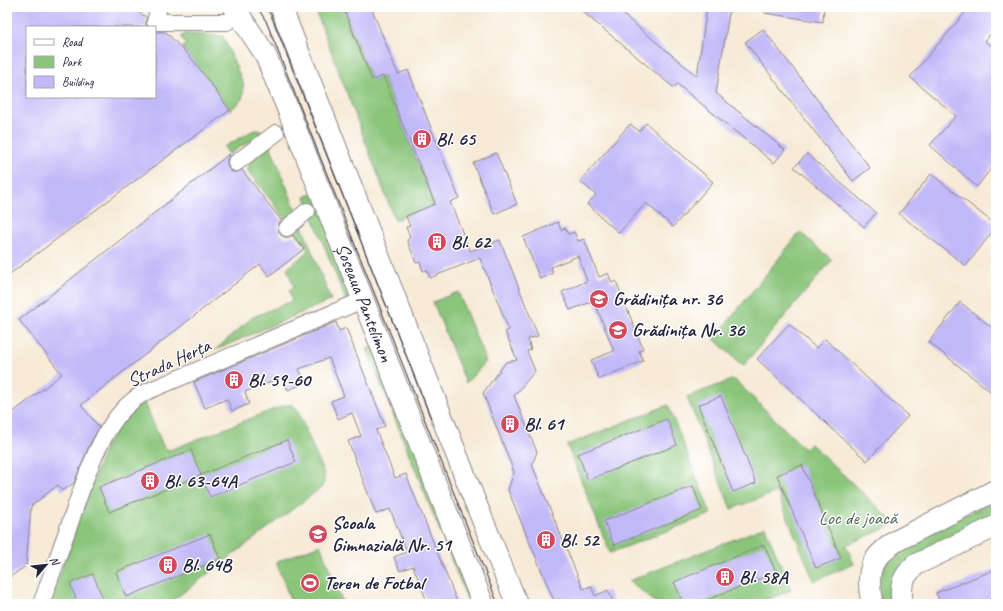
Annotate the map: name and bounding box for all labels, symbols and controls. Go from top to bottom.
legend [26,26,156,98]
text: Road [62,34,84,50]
text: Park [62,54,83,70]
text: Building [62,74,94,90]
place label: Bl. 65 [436,127,477,151]
building icon: Bl. 65 [411,128,433,150]
place label: Bl. 62 [451,230,493,254]
building icon: Bl. 62 [426,231,448,253]
street label: Șoseaua Pantelimon [330,240,398,366]
place label: Grădinița nr. 36 [613,287,724,311]
school or university icon: Grădinița nr. 36 [588,288,610,310]
place label: Grădinița Nr. 36 [632,318,746,342]
school or university icon: Grădinița Nr. 36 [607,319,629,341]
street label: Strada Herța [124,333,216,393]
place label: Bl. 59-60 [248,368,313,392]
building icon: Bl. 59-60 [223,369,245,391]
place label: Bl. 61 [524,412,566,436]
building icon: Bl. 61 [499,413,521,435]
place label: Bl. 63-64A [164,469,238,493]
building icon: Bl. 63-64A [139,470,161,492]
park label: Loc de joacă [819,506,899,530]
place label: Școala Gimnazială Nr. 51 [332,511,453,557]
school or university icon: Școala Gimnazială Nr. 51 [307,523,329,545]
place label: Bl. 52 [560,528,601,552]
building icon: Bl. 52 [535,529,557,551]
north arrow [26,545,66,585]
place label: Bl. 64B [182,553,233,577]
text: N [47,554,64,569]
building icon: Bl. 64B [157,554,179,576]
place label: Bl. 58A [739,565,789,589]
building icon: Bl. 58A [714,566,736,588]
place label: Teren de Fotbal [324,571,427,595]
sports icon: Teren de Fotbal [299,572,321,594]

